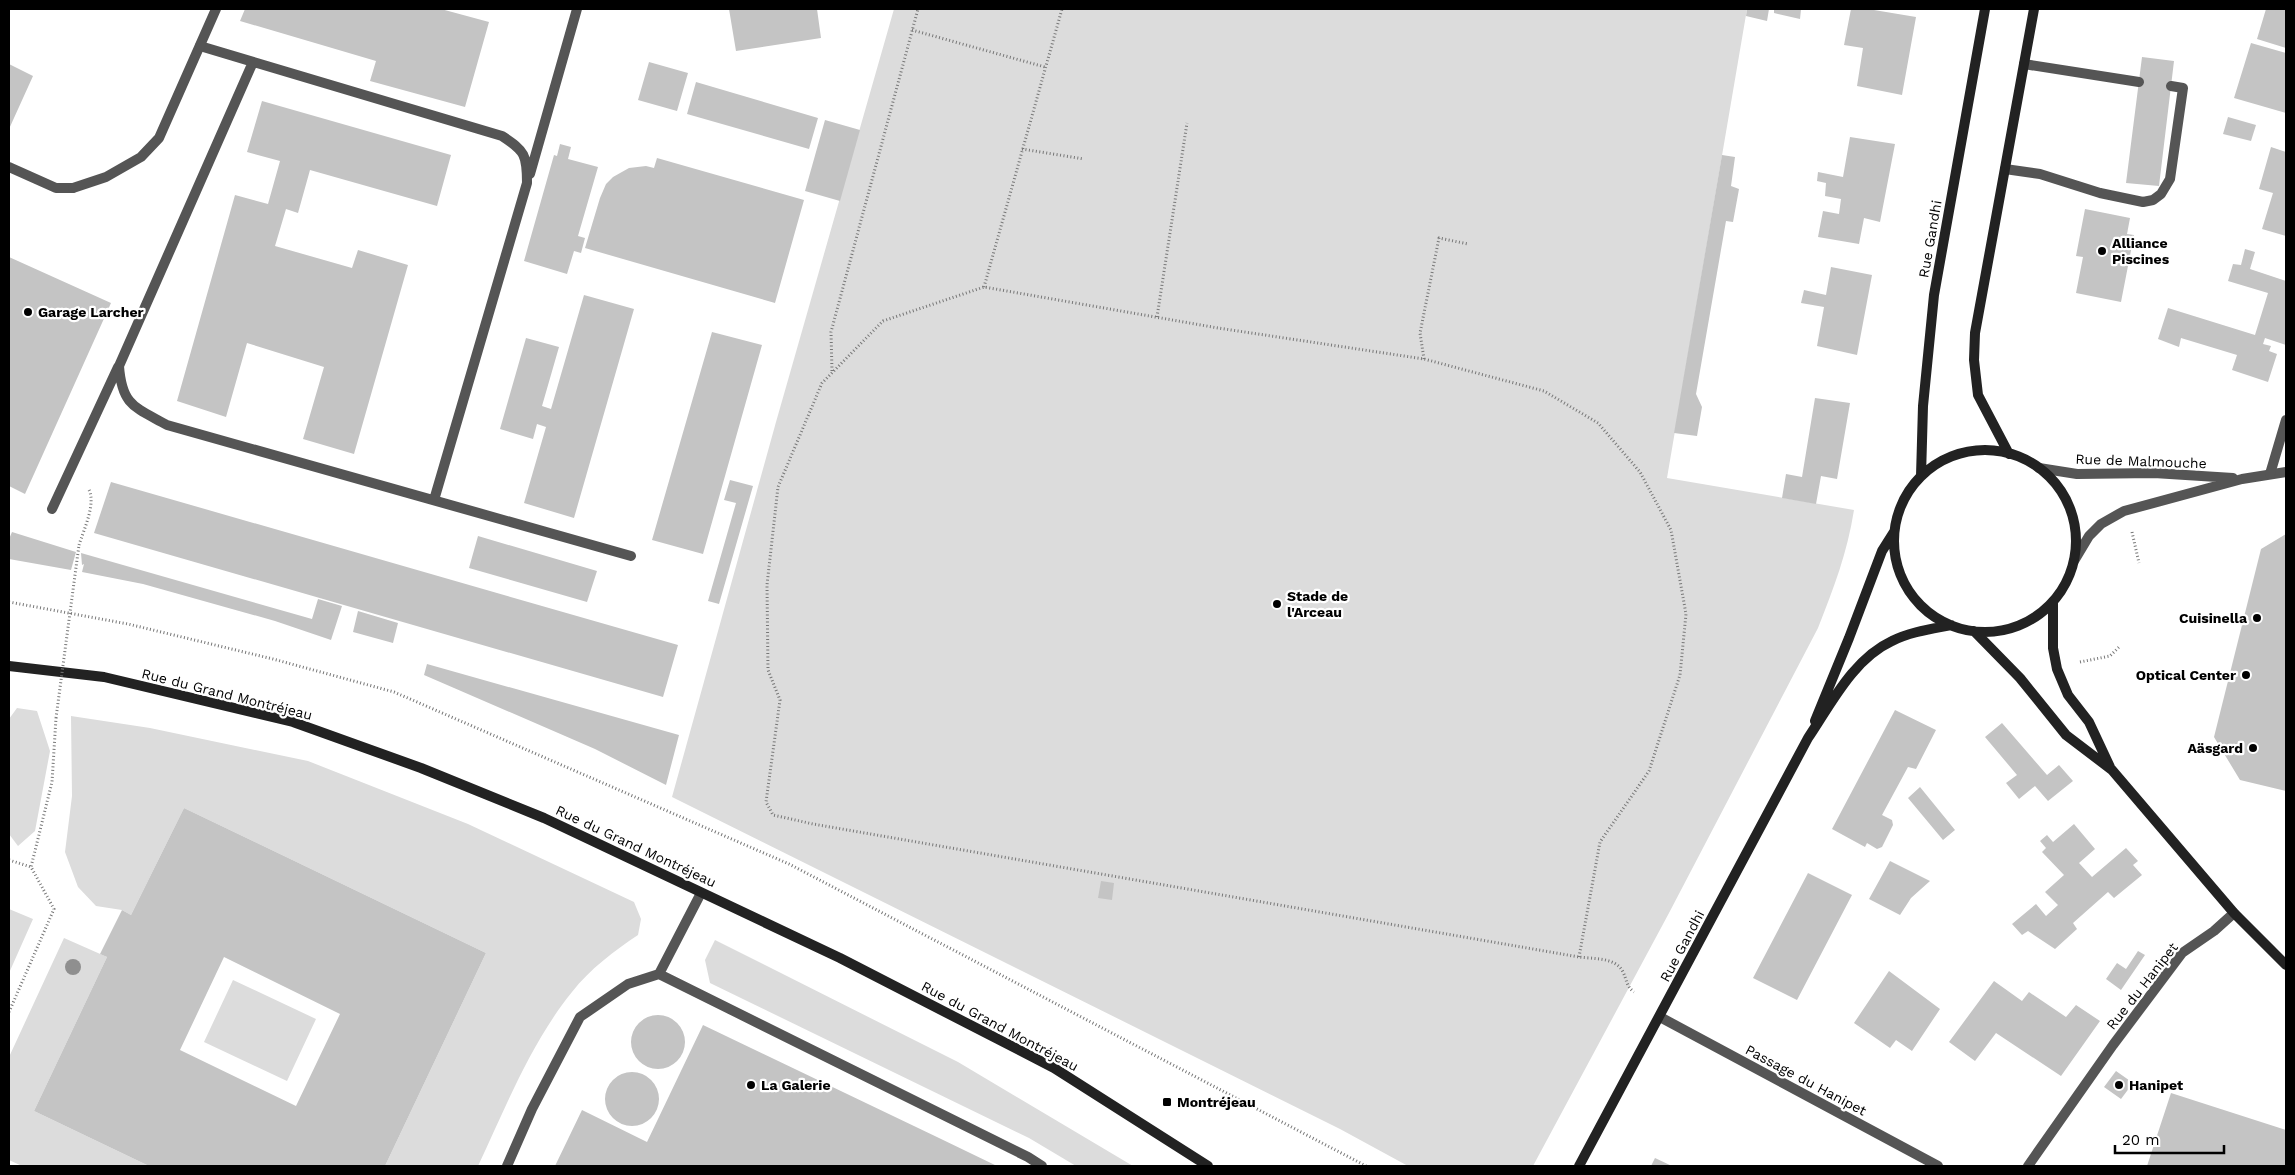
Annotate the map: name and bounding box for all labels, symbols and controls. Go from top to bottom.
street label: Rue Gandhi [1915,199,1945,279]
place label: Alliance Piscines [2112,235,2170,267]
marker: Alliance Piscines [2096,245,2108,257]
place label: Garage Larcher [38,304,144,320]
marker: Garage Larcher [22,306,34,318]
street label: Rue de Malmouche [2075,451,2207,471]
place label: Stade de l'Arceau [1287,588,1348,620]
marker: Stade de l'Arceau [1271,598,1283,610]
place label: Cuisinella [2179,610,2248,626]
marker: Cuisinella [2251,612,2263,624]
street label: Rue du Grand Montréjeau [140,665,314,723]
place label: Optical Center [2136,667,2236,683]
marker: Optical Center [2240,669,2252,681]
place label: Aäsgard [2187,740,2243,756]
marker: Aäsgard [2247,742,2259,754]
street label: Rue du Grand Montréjeau [553,802,719,890]
street label: Rue Gandhi [1656,908,1708,984]
street label: Rue du Hanipet [2103,939,2181,1033]
street label: Rue du Grand Montréjeau [919,978,1081,1074]
street label: Passage du Hanipet [1743,1041,1869,1119]
place label: La Galerie [761,1077,831,1093]
place label: Hanipet [2129,1077,2183,1093]
marker: La Galerie [745,1079,757,1091]
marker: Hanipet [2113,1079,2125,1091]
place label: Montréjeau [1177,1094,1256,1110]
marker: Montréjeau [1161,1096,1173,1108]
scale bar [2115,1122,2224,1154]
text: 20 m [2122,1131,2160,1149]

